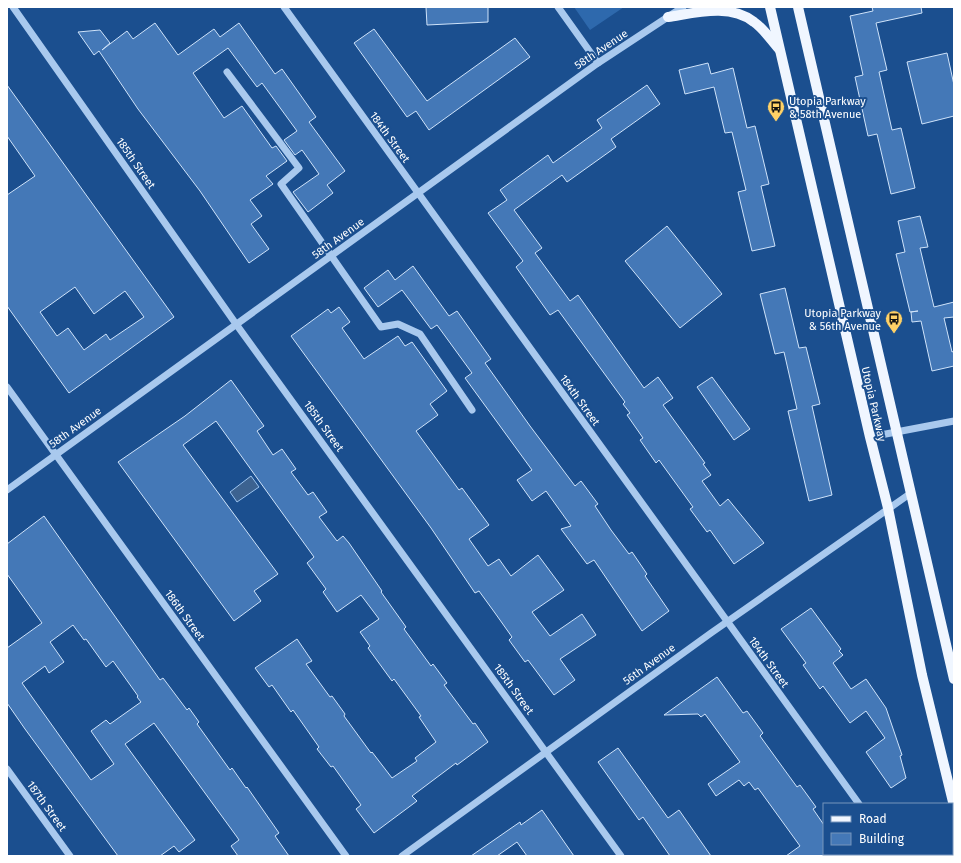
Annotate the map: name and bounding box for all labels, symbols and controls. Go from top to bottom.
street label: 58th Avenue [572,27,630,72]
place label: Utopia Parkway & 58th Avenue [789,95,866,121]
bus stop icon: Utopia Parkway & 58th Avenue [766,97,786,122]
street label: 184th Street [367,109,412,165]
street label: 185th Street [113,135,158,191]
street label: 58th Avenue [310,215,367,262]
place label: Utopia Parkway & 56th Avenue [804,307,882,333]
bus stop icon: Utopia Parkway & 56th Avenue [884,309,904,334]
street label: Utopia Parkway [859,365,889,444]
street label: 184th Street [557,372,602,428]
street label: 185th Street [301,398,346,454]
street label: 58th Avenue [47,404,104,451]
street label: 186th Street [162,587,207,643]
street label: 184th Street [746,634,791,690]
street label: 56th Avenue [621,641,678,688]
street label: 185th Street [491,661,536,717]
street label: 187th Street [24,779,69,834]
legend [823,803,953,855]
text: Road [859,812,887,826]
text: Building [859,832,905,846]

